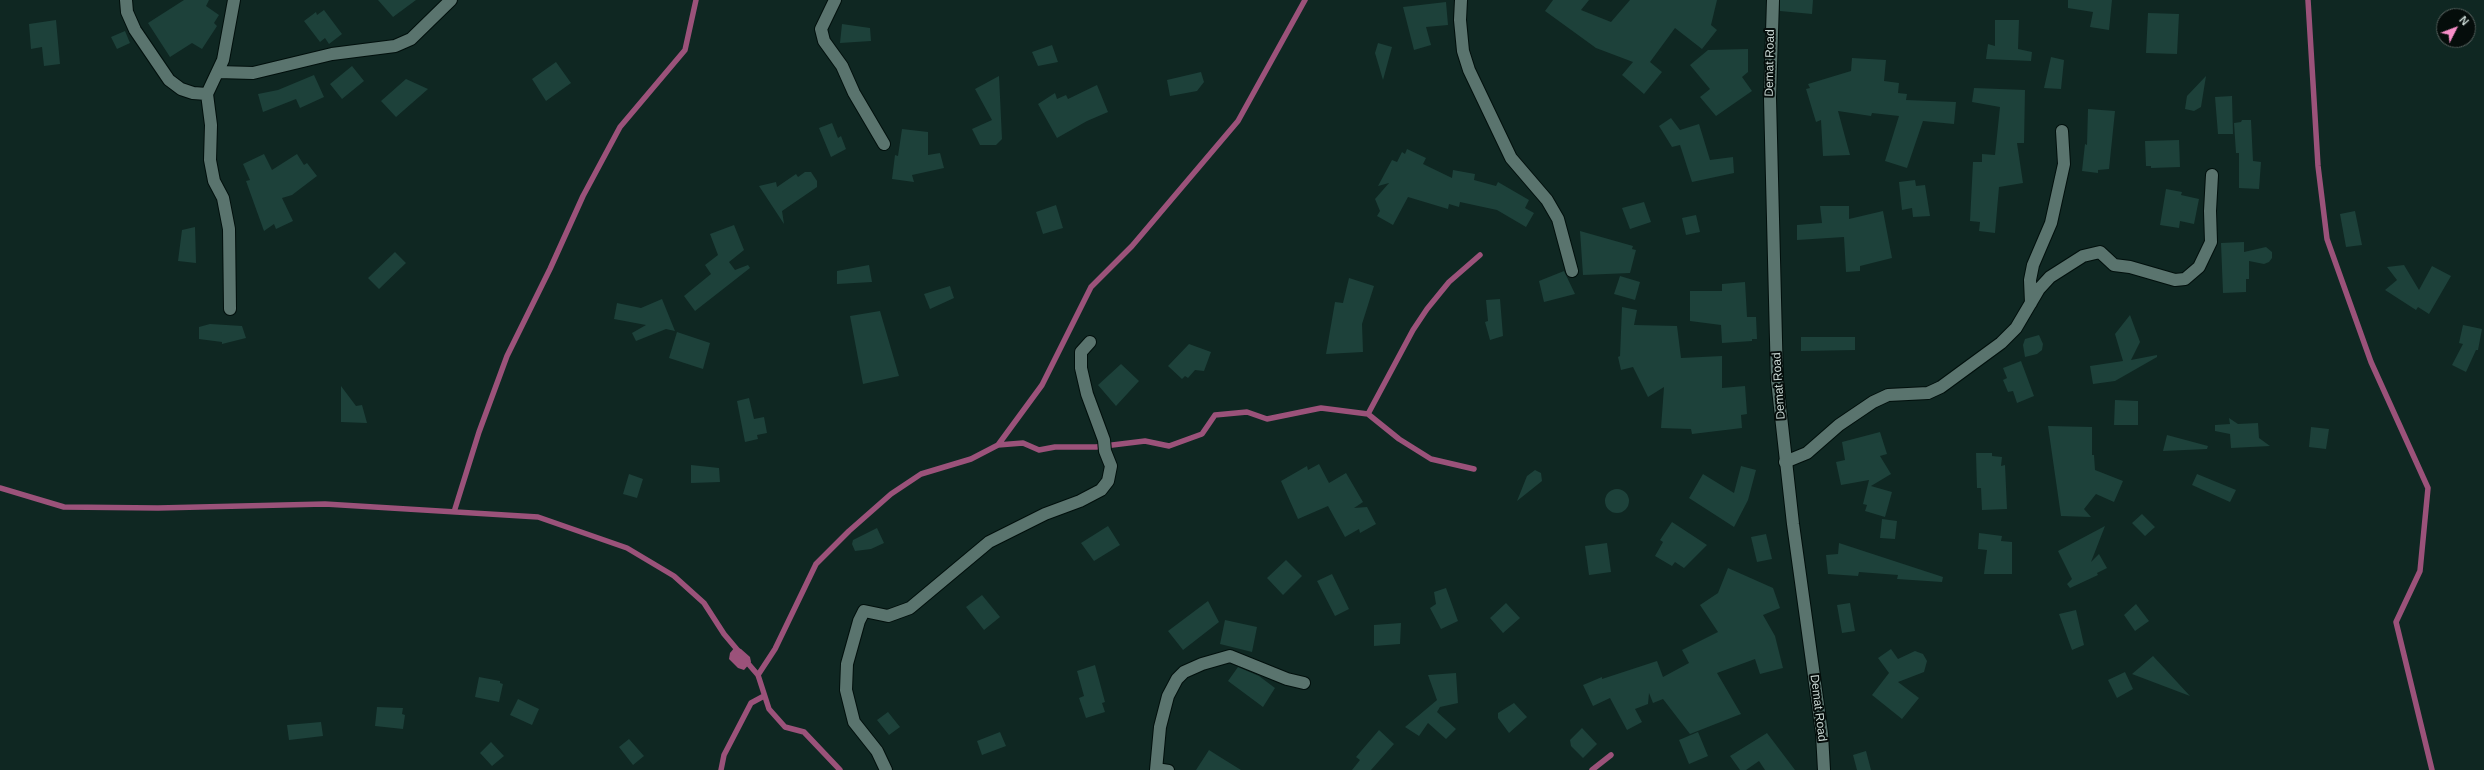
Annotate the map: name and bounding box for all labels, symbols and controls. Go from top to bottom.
north arrow [2436,8,2476,48]
text: N [2457,14,2471,28]
street label: Demat Road [1762,29,1778,97]
street label: Demat Road [1769,352,1789,420]
street label: Demat Road [1807,674,1829,742]

